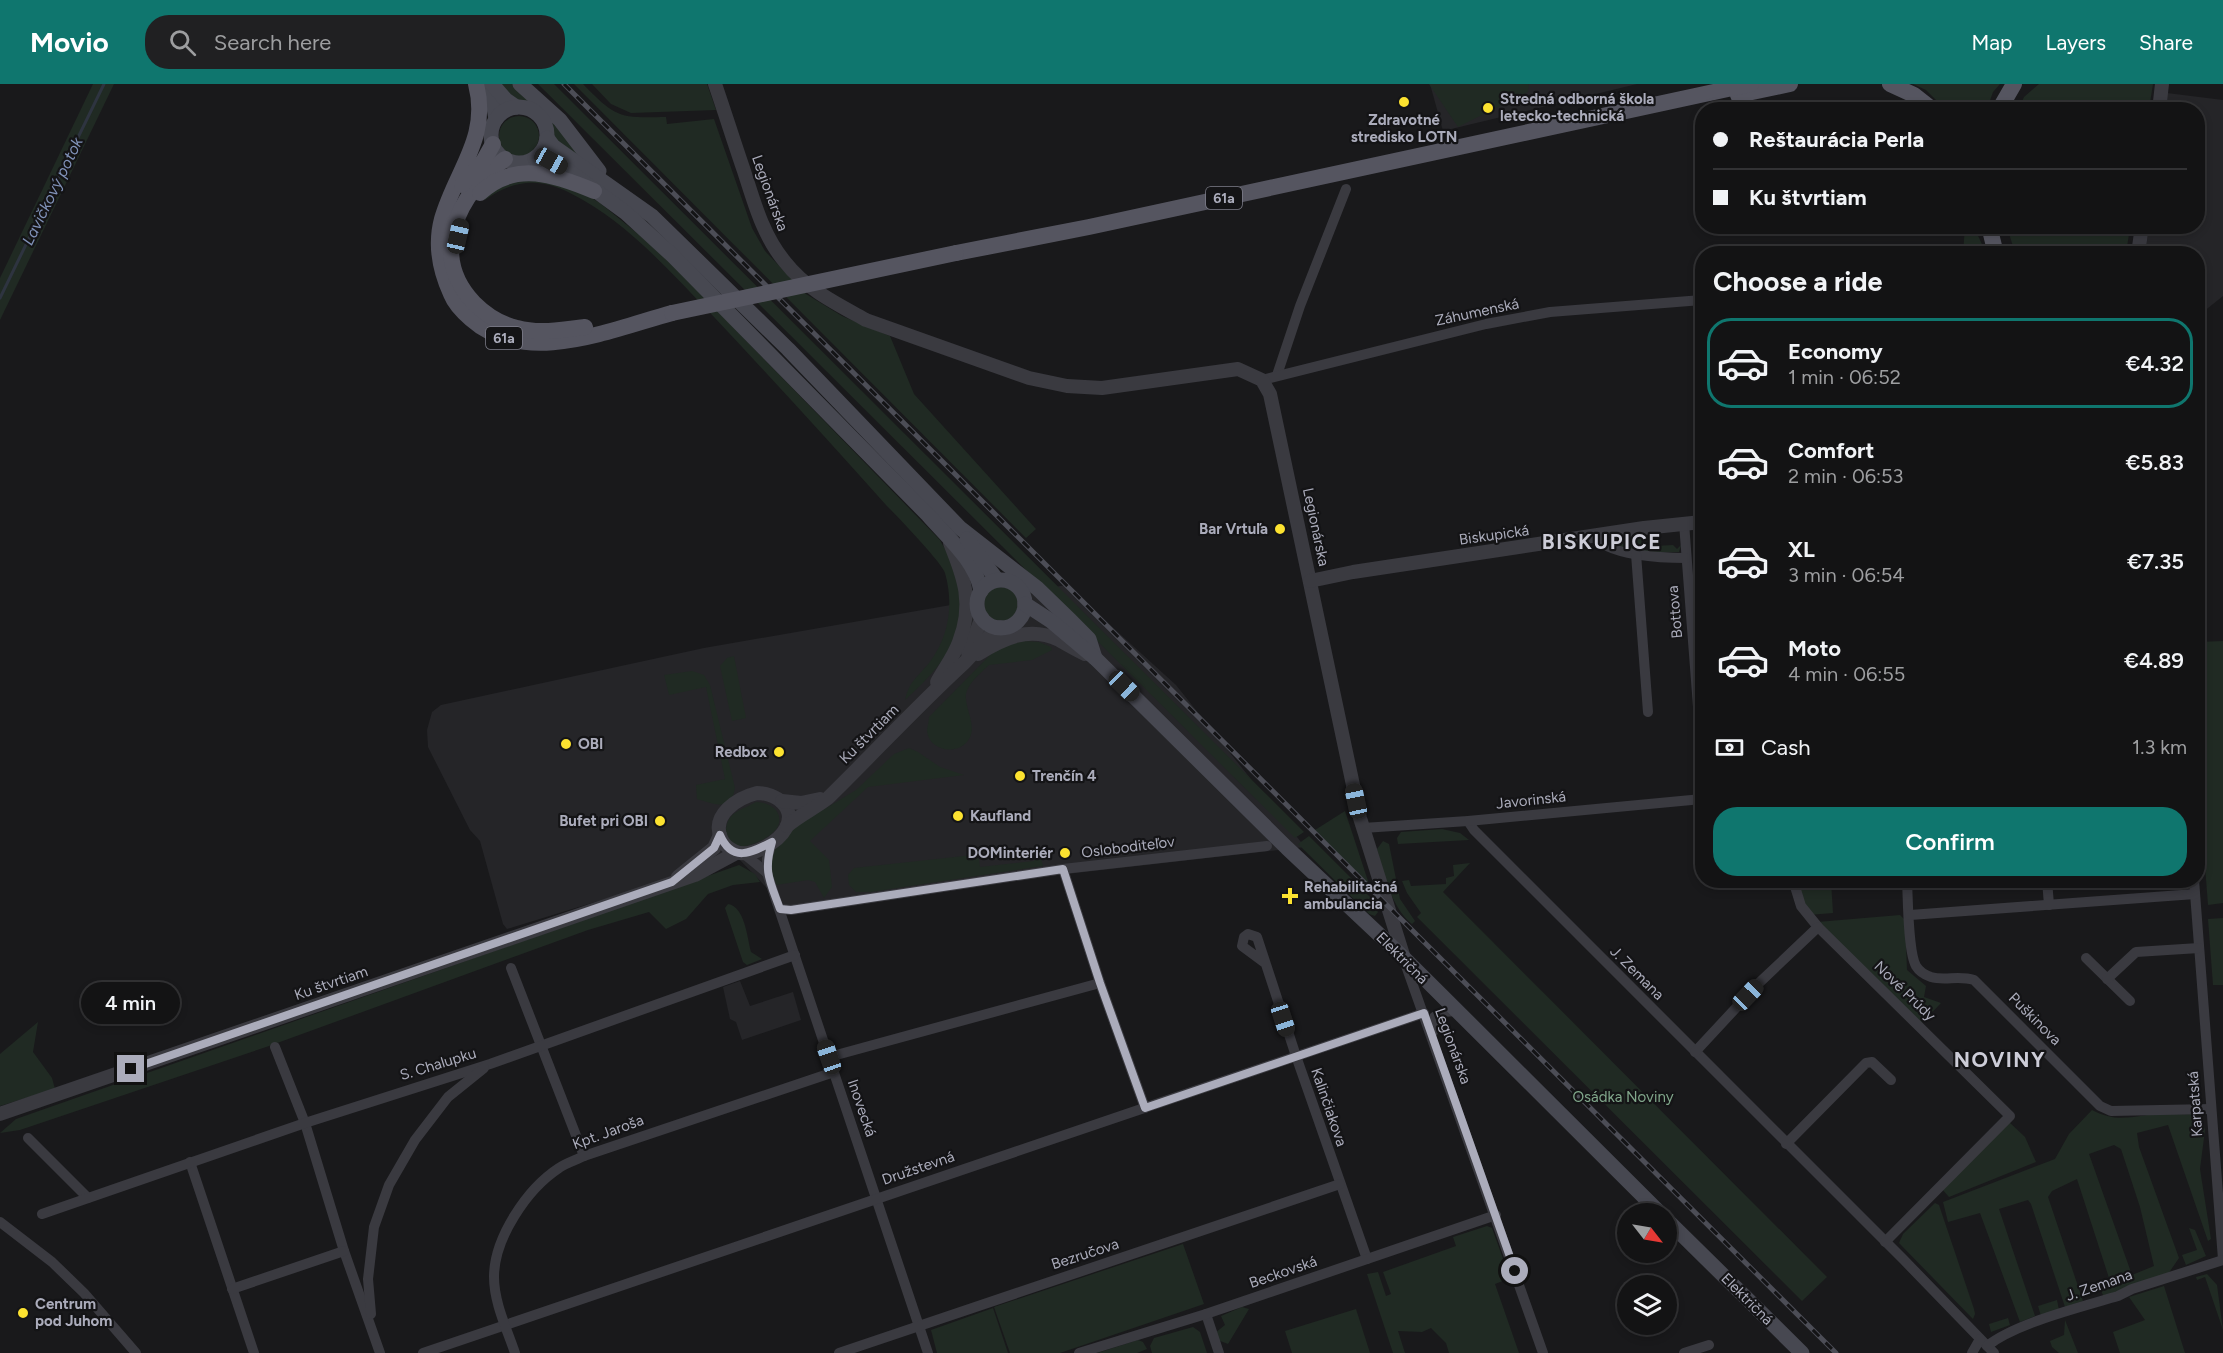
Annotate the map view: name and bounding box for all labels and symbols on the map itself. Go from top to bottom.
place label: Stredná odborná škola letecko-technická [1500,90,1654,125]
marker: Zdravotné stredisko LOTN [1397,95,1411,109]
marker: Stredná odborná škola letecko-technická [1481,101,1495,115]
place label: Zdravotné stredisko LOTN [1351,111,1457,146]
water label: Lavičkový potok [18,133,87,248]
car [531,144,571,178]
street label: Legionárska [748,152,792,234]
road number: 61a [1206,187,1242,209]
car [445,216,471,256]
street label: Záhumenská [1434,294,1520,330]
road number: 61a [486,327,522,349]
street label: Legionárska [1299,486,1333,568]
place label: Bar Vrtuľa [1199,520,1268,538]
street label: Biskupická [1458,521,1530,549]
marker: Bar Vrtuľa [1273,522,1287,536]
district label: BISKUPICE [1542,529,1662,554]
street label: Bottova [1664,585,1686,639]
car [1105,667,1143,705]
street label: Ku štvrtiam [836,701,902,767]
place label: OBI [578,735,603,753]
marker: OBI [559,737,573,751]
place label: Redbox [715,743,767,761]
marker: Redbox [772,745,786,759]
place label: Trenčín 4 [1032,767,1097,785]
marker: Trenčín 4 [1013,769,1027,783]
car [1343,782,1369,820]
street label: Javorinská [1495,787,1567,813]
place label: Kaufland [970,807,1031,825]
marker: Kaufland [951,809,965,823]
place label: Bufet pri OBI [559,812,648,830]
marker: Bufet pri OBI [653,814,667,828]
street label: Osloboditeľov [1080,832,1176,862]
place label: DOMinteriér [968,844,1053,862]
marker: DOMinteriér [1058,846,1072,860]
place label: Rehabilitačná ambulancia [1304,878,1398,913]
marker: Rehabilitačná ambulancia [1281,887,1299,905]
street label: Električná [1372,928,1432,988]
street label: J. Zemana [1606,942,1668,1004]
street label: Nové Prúdy [1871,957,1940,1025]
street label: Ku štvrtiam [292,962,370,1004]
car [1729,976,1767,1014]
callout: 4 min [82,982,180,1024]
street label: Puškinova [2005,989,2065,1049]
car [1269,999,1297,1039]
street label: Legionárska [1431,1005,1475,1087]
car [815,1037,843,1077]
street label: S. Chalupku [398,1044,478,1084]
district label: NOVINY [1954,1047,2046,1072]
route end [117,1055,144,1082]
street label: Kalinčiakova [1307,1065,1351,1149]
street label: Karpatská [2184,1071,2206,1137]
street label: Inovecká [844,1077,880,1139]
park label: Osádka Noviny [1572,1088,1674,1106]
street label: Kpt. Jaroša [570,1111,646,1153]
street label: Družstevná [879,1147,957,1189]
north arrow [1617,1203,1677,1263]
street label: Bezručova [1049,1235,1121,1273]
street label: Beckovská [1247,1252,1319,1292]
route start [1501,1257,1528,1284]
street label: J. Zemana [2064,1265,2134,1305]
street label: Električná [1717,1269,1777,1329]
place label: Centrum pod Juhom [35,1295,112,1330]
marker: Centrum pod Juhom [16,1306,30,1320]

